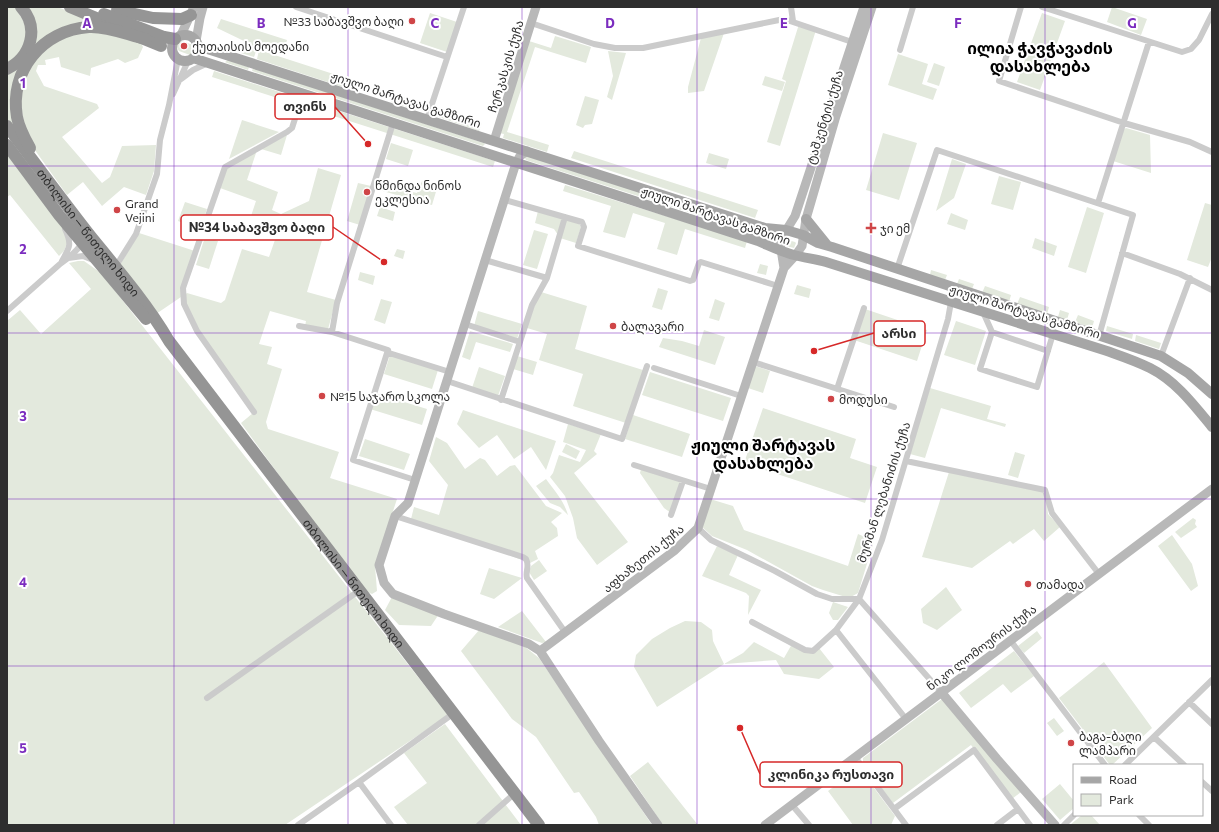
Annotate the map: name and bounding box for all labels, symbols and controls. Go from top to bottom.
place label: №33 საბავშვო ბაღი [283,14,404,30]
text: A [82,15,92,31]
text: B [257,15,266,31]
text: C [431,15,440,31]
text: D [605,15,615,31]
text: E [780,15,788,31]
text: F [954,15,962,31]
text: G [1127,15,1137,31]
marker: №33 საბავშვო ბაღი [407,16,417,26]
street label: ჩერკასკის ქუჩა [484,18,527,114]
district label: ილია ჭავჭავაძის დასახლება [967,38,1113,77]
place label: ქუთაისის მოედანი [192,39,309,55]
marker: ქუთაისის მოედანი [179,41,189,51]
street label: ჟიული შარტავას გამზირი [328,68,483,132]
street label: ტაშკენტის ქუჩა [803,68,846,166]
text: 1 [20,75,26,91]
callout: თვინს [275,94,335,119]
text: თვინს [283,98,327,114]
street label: თბილისი — წითელი ხიდი [34,165,143,299]
place label: წმინდა ნინოს ეკლესია [375,178,461,208]
street label: ჟიული შარტავას გამზირი [639,183,793,249]
marker: წმინდა ნინოს ეკლესია [362,187,372,197]
place label: Grand Vejini [125,196,159,224]
marker: Grand Vejini [112,205,122,215]
callout: №34 საბავშვო ბაღი [181,215,333,240]
text: №34 საბავშვო ბაღი [189,219,325,235]
place label: ჯი ემ [880,221,910,236]
marker: ჯი ემ [865,222,877,234]
text: 2 [19,241,27,257]
street label: ჟიული შარტავას გამზირი [947,281,1102,343]
place label: ბალავარი [621,319,684,335]
marker: ბალავარი [608,321,618,331]
callout: არსი [874,321,925,346]
text: არსი [882,325,917,341]
place label: №15 საჯარო სკოლა [330,389,450,405]
marker: №15 საჯარო სკოლა [317,391,327,401]
place label: მოდუსი [839,392,888,408]
marker: მოდუსი [826,394,836,404]
text: 3 [19,408,27,424]
street label: მურმან ლებანიძის ქუჩა [854,420,914,565]
district label: ჟიული შარტავას დასახლება [691,435,835,474]
street label: თბილისი — წითელი ხიდი [300,516,408,650]
street label: აფხაზეთის ქუჩა [600,521,687,596]
text: 4 [19,574,27,590]
place label: თამადა [1036,577,1084,593]
marker: თამადა [1023,579,1033,589]
street label: ნიკო ლომოურის ქუჩა [923,601,1040,694]
place label: ბაგა-ბაღი ლამპარი [1079,729,1142,759]
marker: ბაგა-ბაღი ლამპარი [1066,738,1076,748]
text: 5 [19,740,27,756]
callout: კლინიკა რუსთავი [760,762,902,787]
legend [1073,764,1203,816]
text: კლინიკა რუსთავი [768,766,894,783]
text: Road [1109,772,1137,786]
text: Park [1109,792,1135,806]

